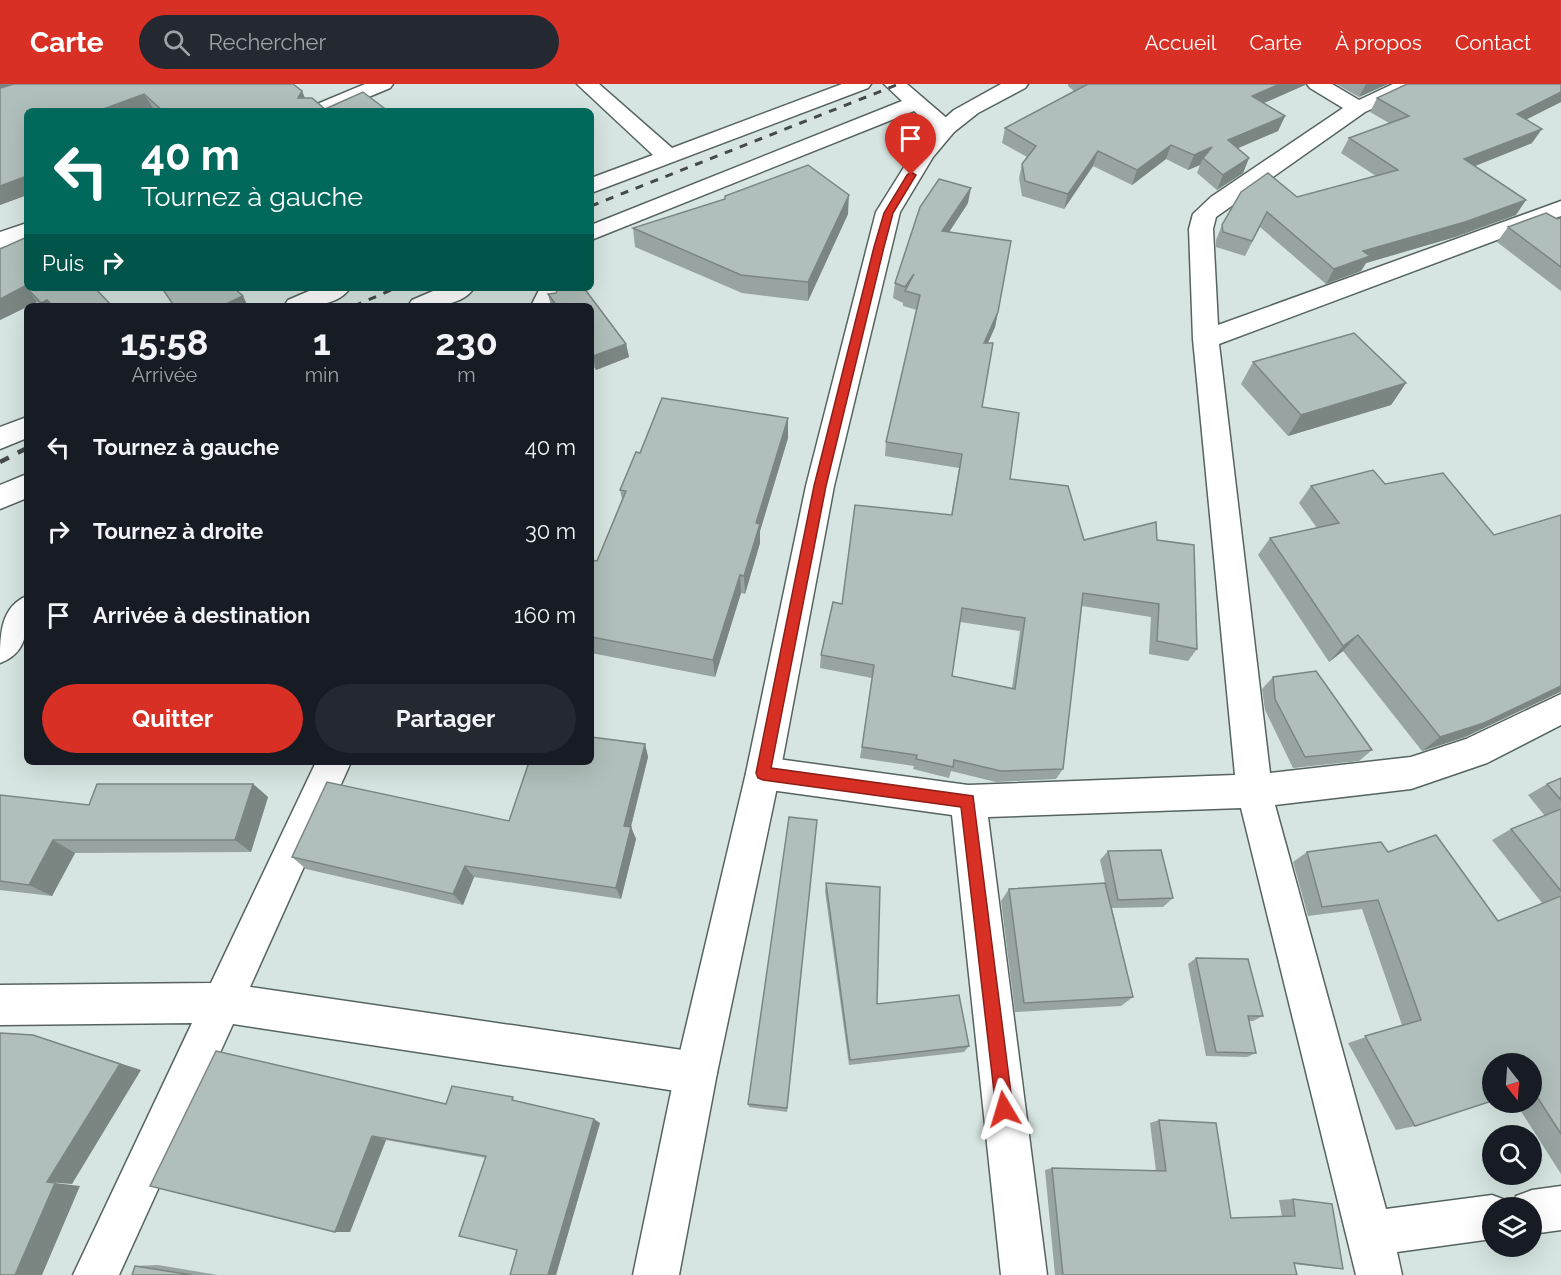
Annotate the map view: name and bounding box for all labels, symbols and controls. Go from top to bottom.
search box [139,15,559,69]
text: Carte [30,26,103,59]
icon: search [160,26,193,59]
text: Rechercher [208,29,326,55]
text: Accueil [1145,30,1217,55]
text: Carte [1250,30,1302,55]
text: À propos [1335,30,1422,55]
text: Contact [1455,30,1531,55]
pin [885,113,936,175]
icon: arrive [894,122,927,155]
text: 40 m [141,131,240,180]
icon: left [42,132,120,210]
text: Tournez à gauche [141,181,363,212]
icon: right [96,246,129,279]
text: Puis [42,250,84,276]
text: 15:58 [120,321,209,363]
text: 1 [313,321,331,363]
text: 230 [435,321,498,363]
text: Arrivée [131,363,197,387]
text: min [305,363,339,387]
text: m [457,363,476,387]
icon: left [42,431,75,464]
text: Tournez à gauche [93,434,279,460]
text: 40 m [525,434,576,460]
icon: right [42,515,75,548]
text: Tournez à droite [93,518,263,544]
text: 30 m [525,518,576,544]
icon: arrive [42,599,75,632]
text: Arrivée à destination [93,602,310,628]
text: 160 m [514,602,576,628]
button: Quitter [42,684,303,753]
button: Partager [315,684,576,753]
north arrow [1482,1053,1542,1113]
map controls [1482,1053,1542,1257]
position arrow [972,1077,1036,1141]
button: search [1482,1125,1542,1185]
button: layers [1482,1197,1542,1257]

